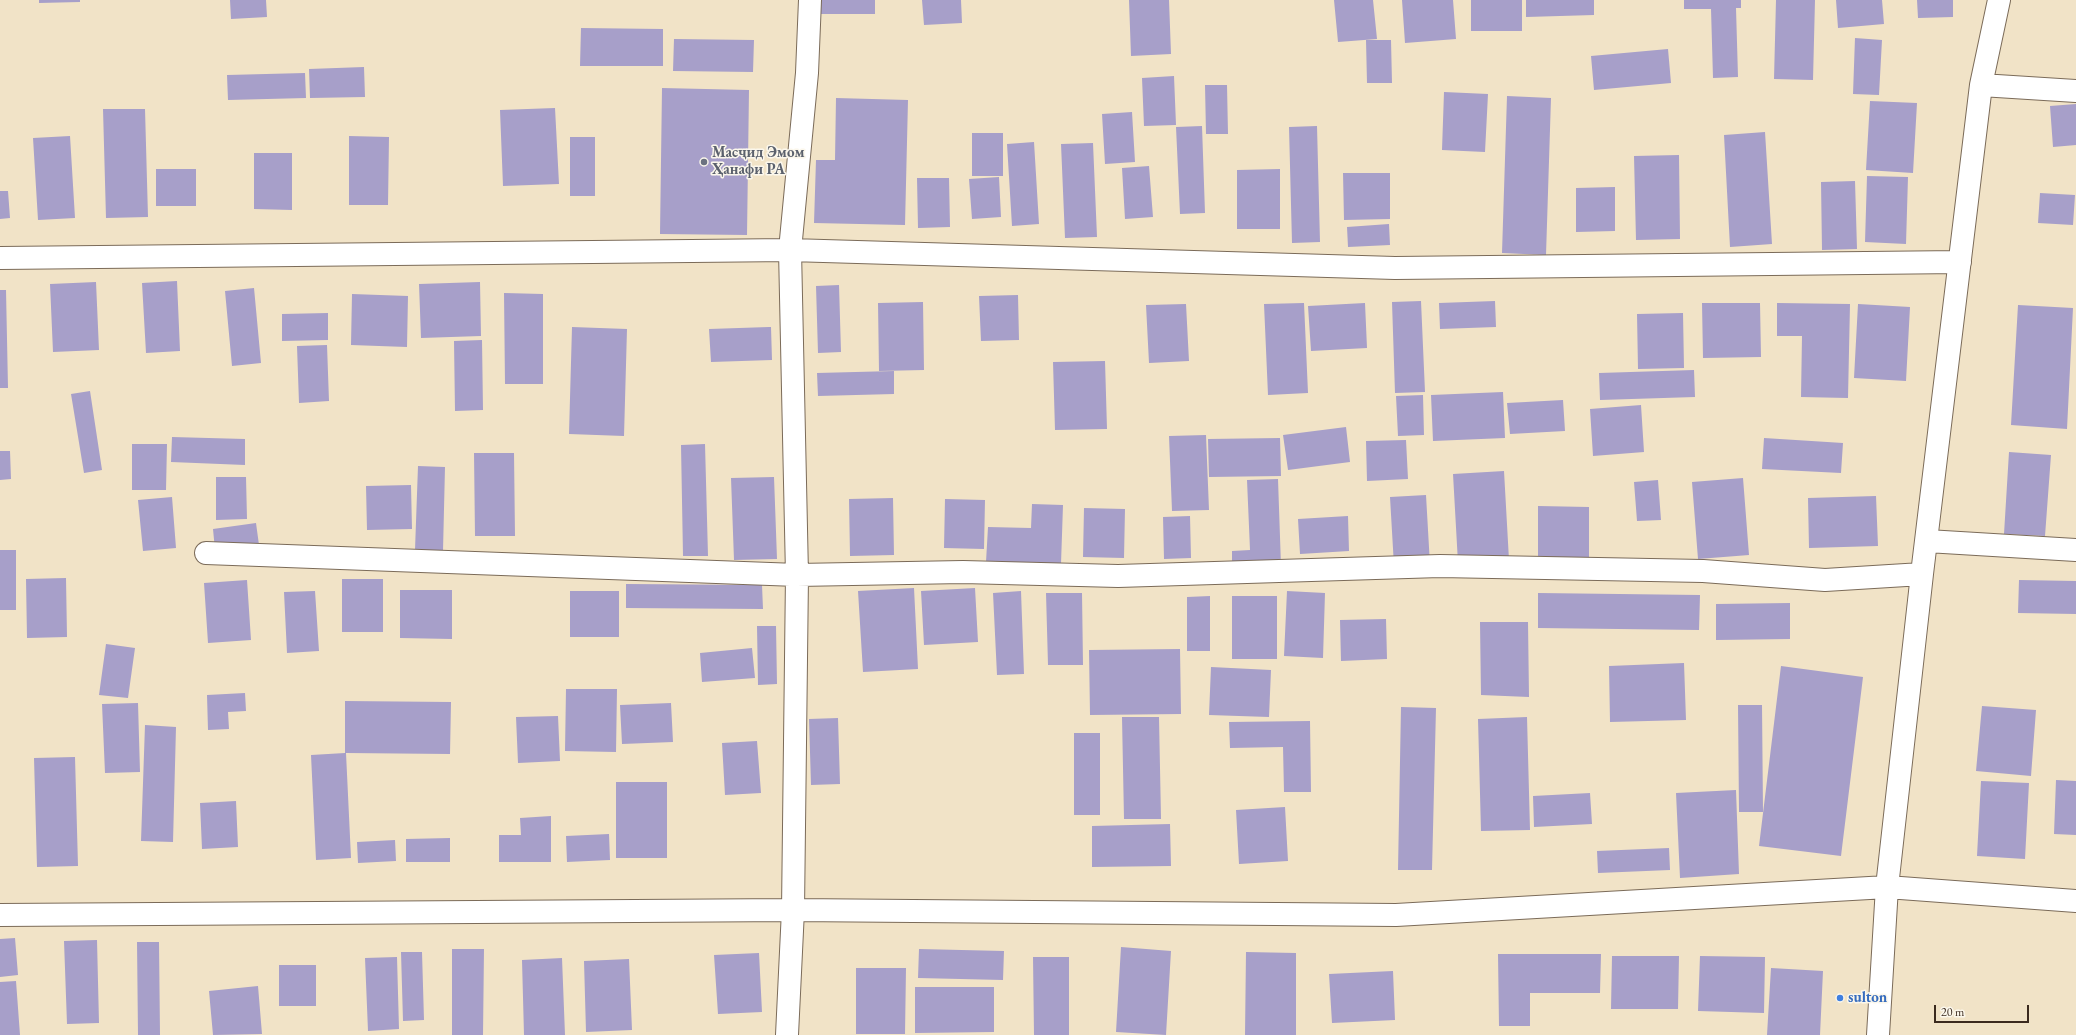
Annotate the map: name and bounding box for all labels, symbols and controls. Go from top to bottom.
place label: Масҷид Эмом Ҳанафи РА [712,144,805,179]
marker: Масҷид Эмом Ҳанафи РА [699,157,709,167]
place label: sulton [1848,989,1887,1007]
marker: sulton [1835,993,1845,1003]
scale bar [1936,997,2031,1023]
text: 20 m [1941,1004,1964,1020]

